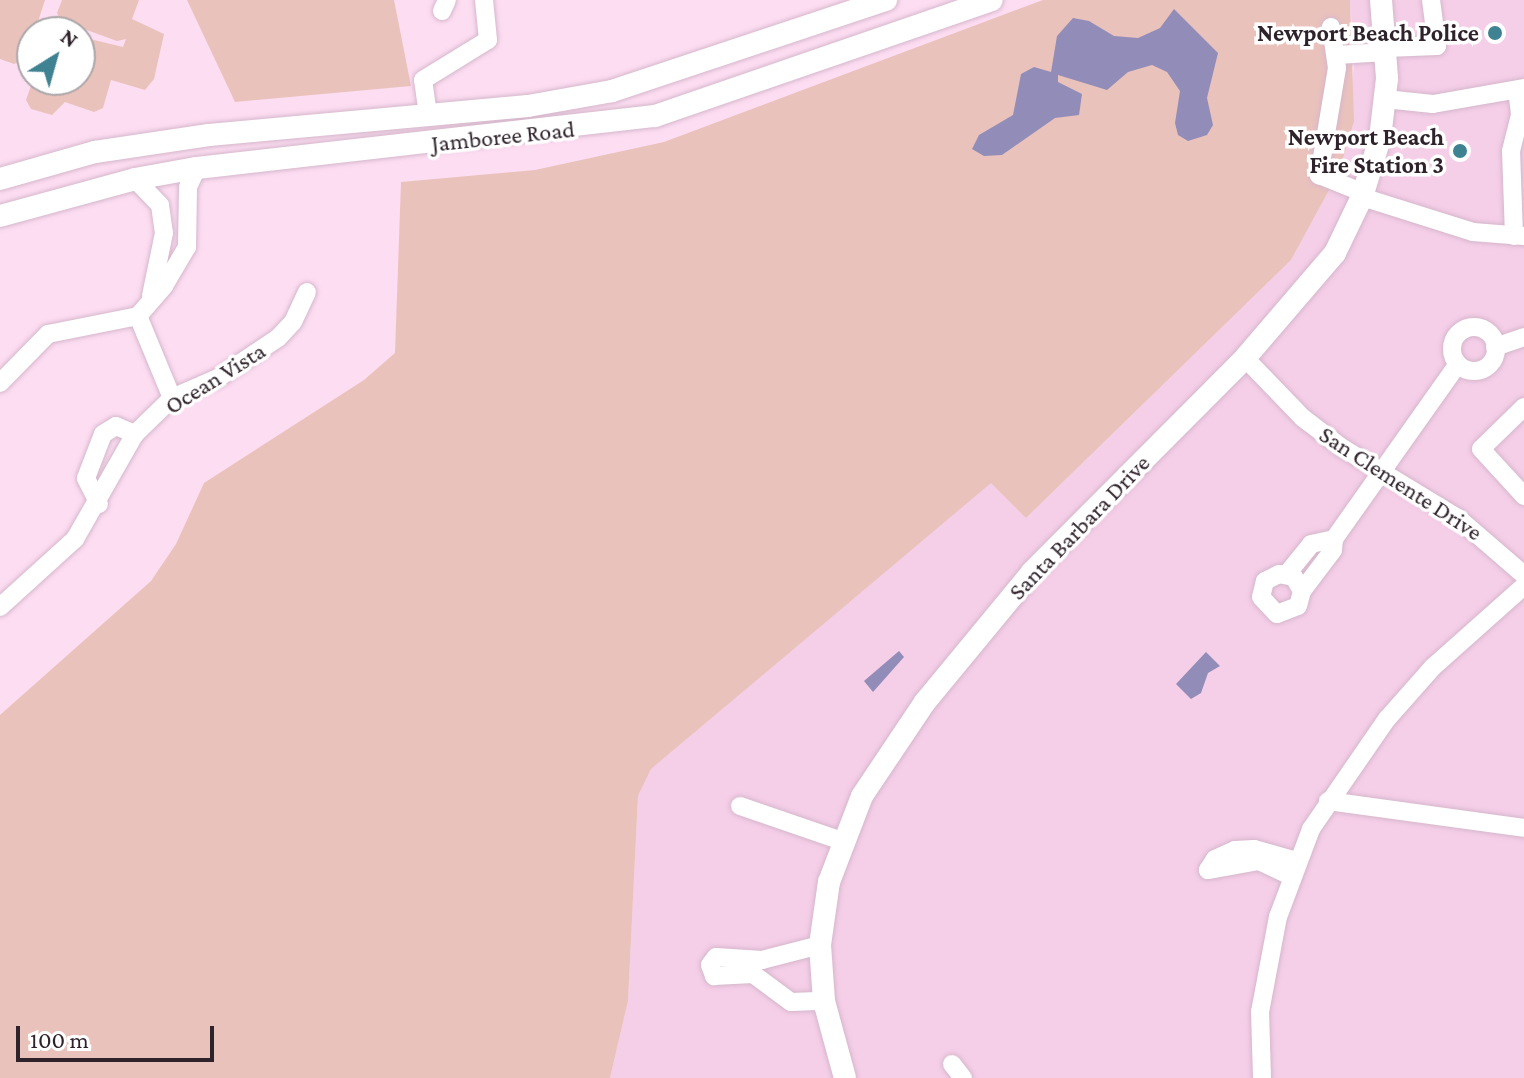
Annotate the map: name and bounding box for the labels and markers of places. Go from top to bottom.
place label: Newport Beach Police [1257,19,1479,47]
marker: Newport Beach Police [1486,24,1504,42]
place label: Newport Beach Fire Station 3 [1288,123,1444,179]
marker: Newport Beach Fire Station 3 [1451,142,1469,160]

